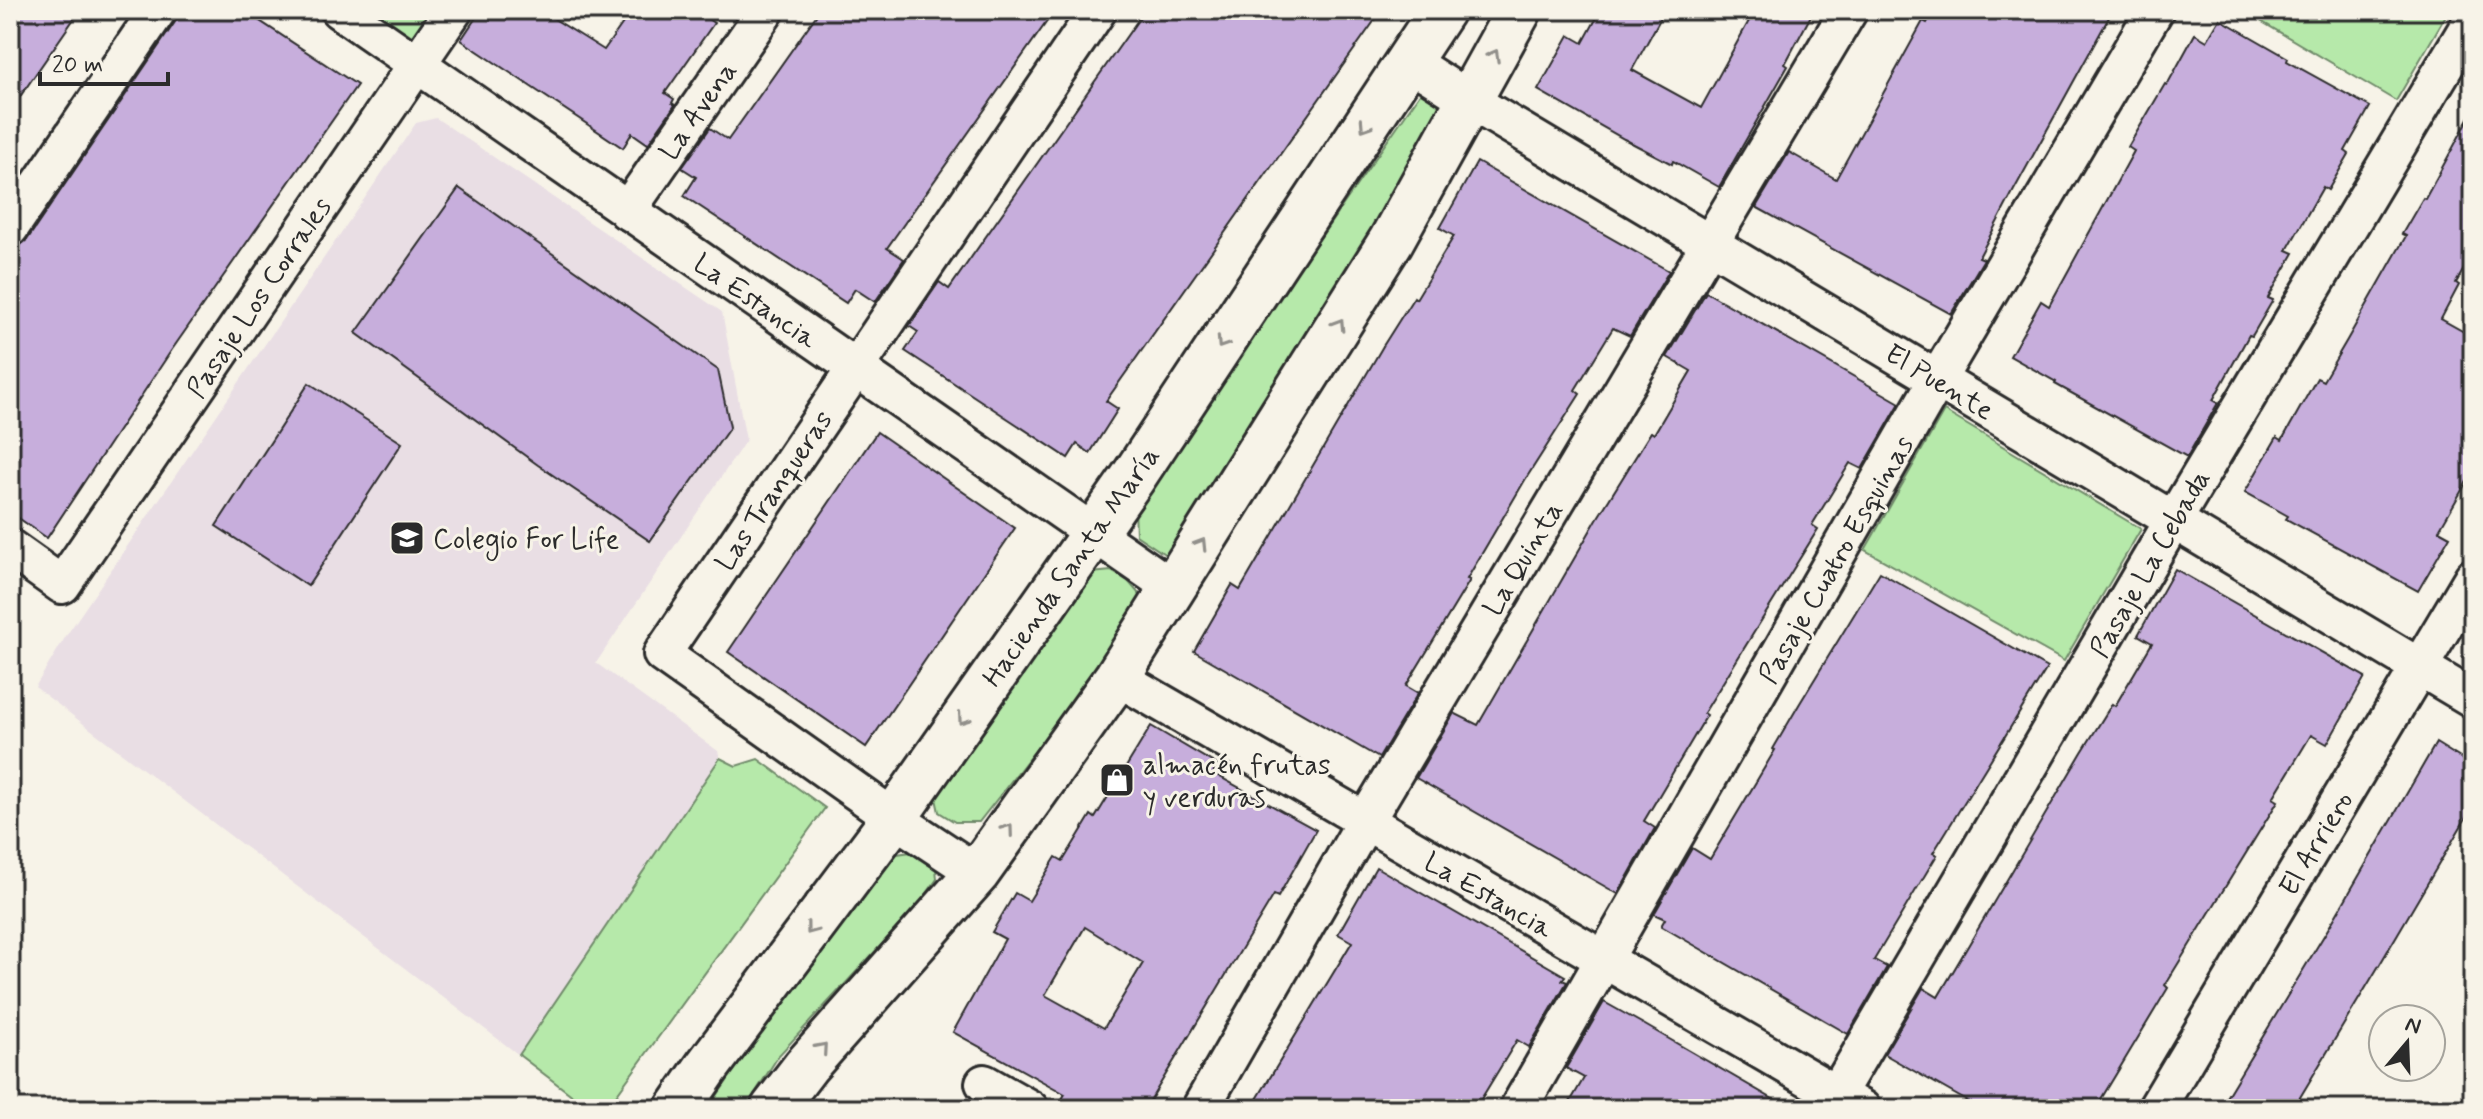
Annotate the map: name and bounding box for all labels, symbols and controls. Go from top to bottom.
scale bar [40,36,168,86]
one-way arrow [1484,49,1500,64]
text: 20 m [52,50,103,81]
street label: La Avena [652,55,747,168]
one-way arrow [1360,117,1375,132]
street label: Pasaje Los Corrales [179,191,341,406]
street label: La Estancia [686,246,824,358]
one-way arrow [1330,318,1345,333]
one-way arrow [1216,334,1231,349]
street label: El Puente [1877,336,2000,430]
street label: Las Tranqueras [708,404,842,579]
street label: Pasaje Cuatro Esquinas [1751,430,1923,691]
street label: Hacienda Santa María [975,440,1169,695]
street label: Pasaje La Cebada [2082,463,2220,665]
street label: La Quinta [1476,495,1573,623]
school or university icon: Colegio For Life [388,519,426,557]
place label: Colegio For Life [433,522,619,561]
one-way arrow [1192,538,1207,553]
one-way arrow [959,710,973,724]
place label: almacén frutas y verduras [1143,748,1331,817]
shop icon: almacén frutas y verduras [1098,761,1136,799]
street label: El Arriero [2271,785,2363,903]
one-way arrow [998,823,1013,837]
street label: La Estancia [1417,844,1559,948]
one-way arrow [806,920,820,935]
north arrow [2367,1003,2447,1083]
text: N [2401,1010,2424,1042]
one-way arrow [812,1043,827,1057]

